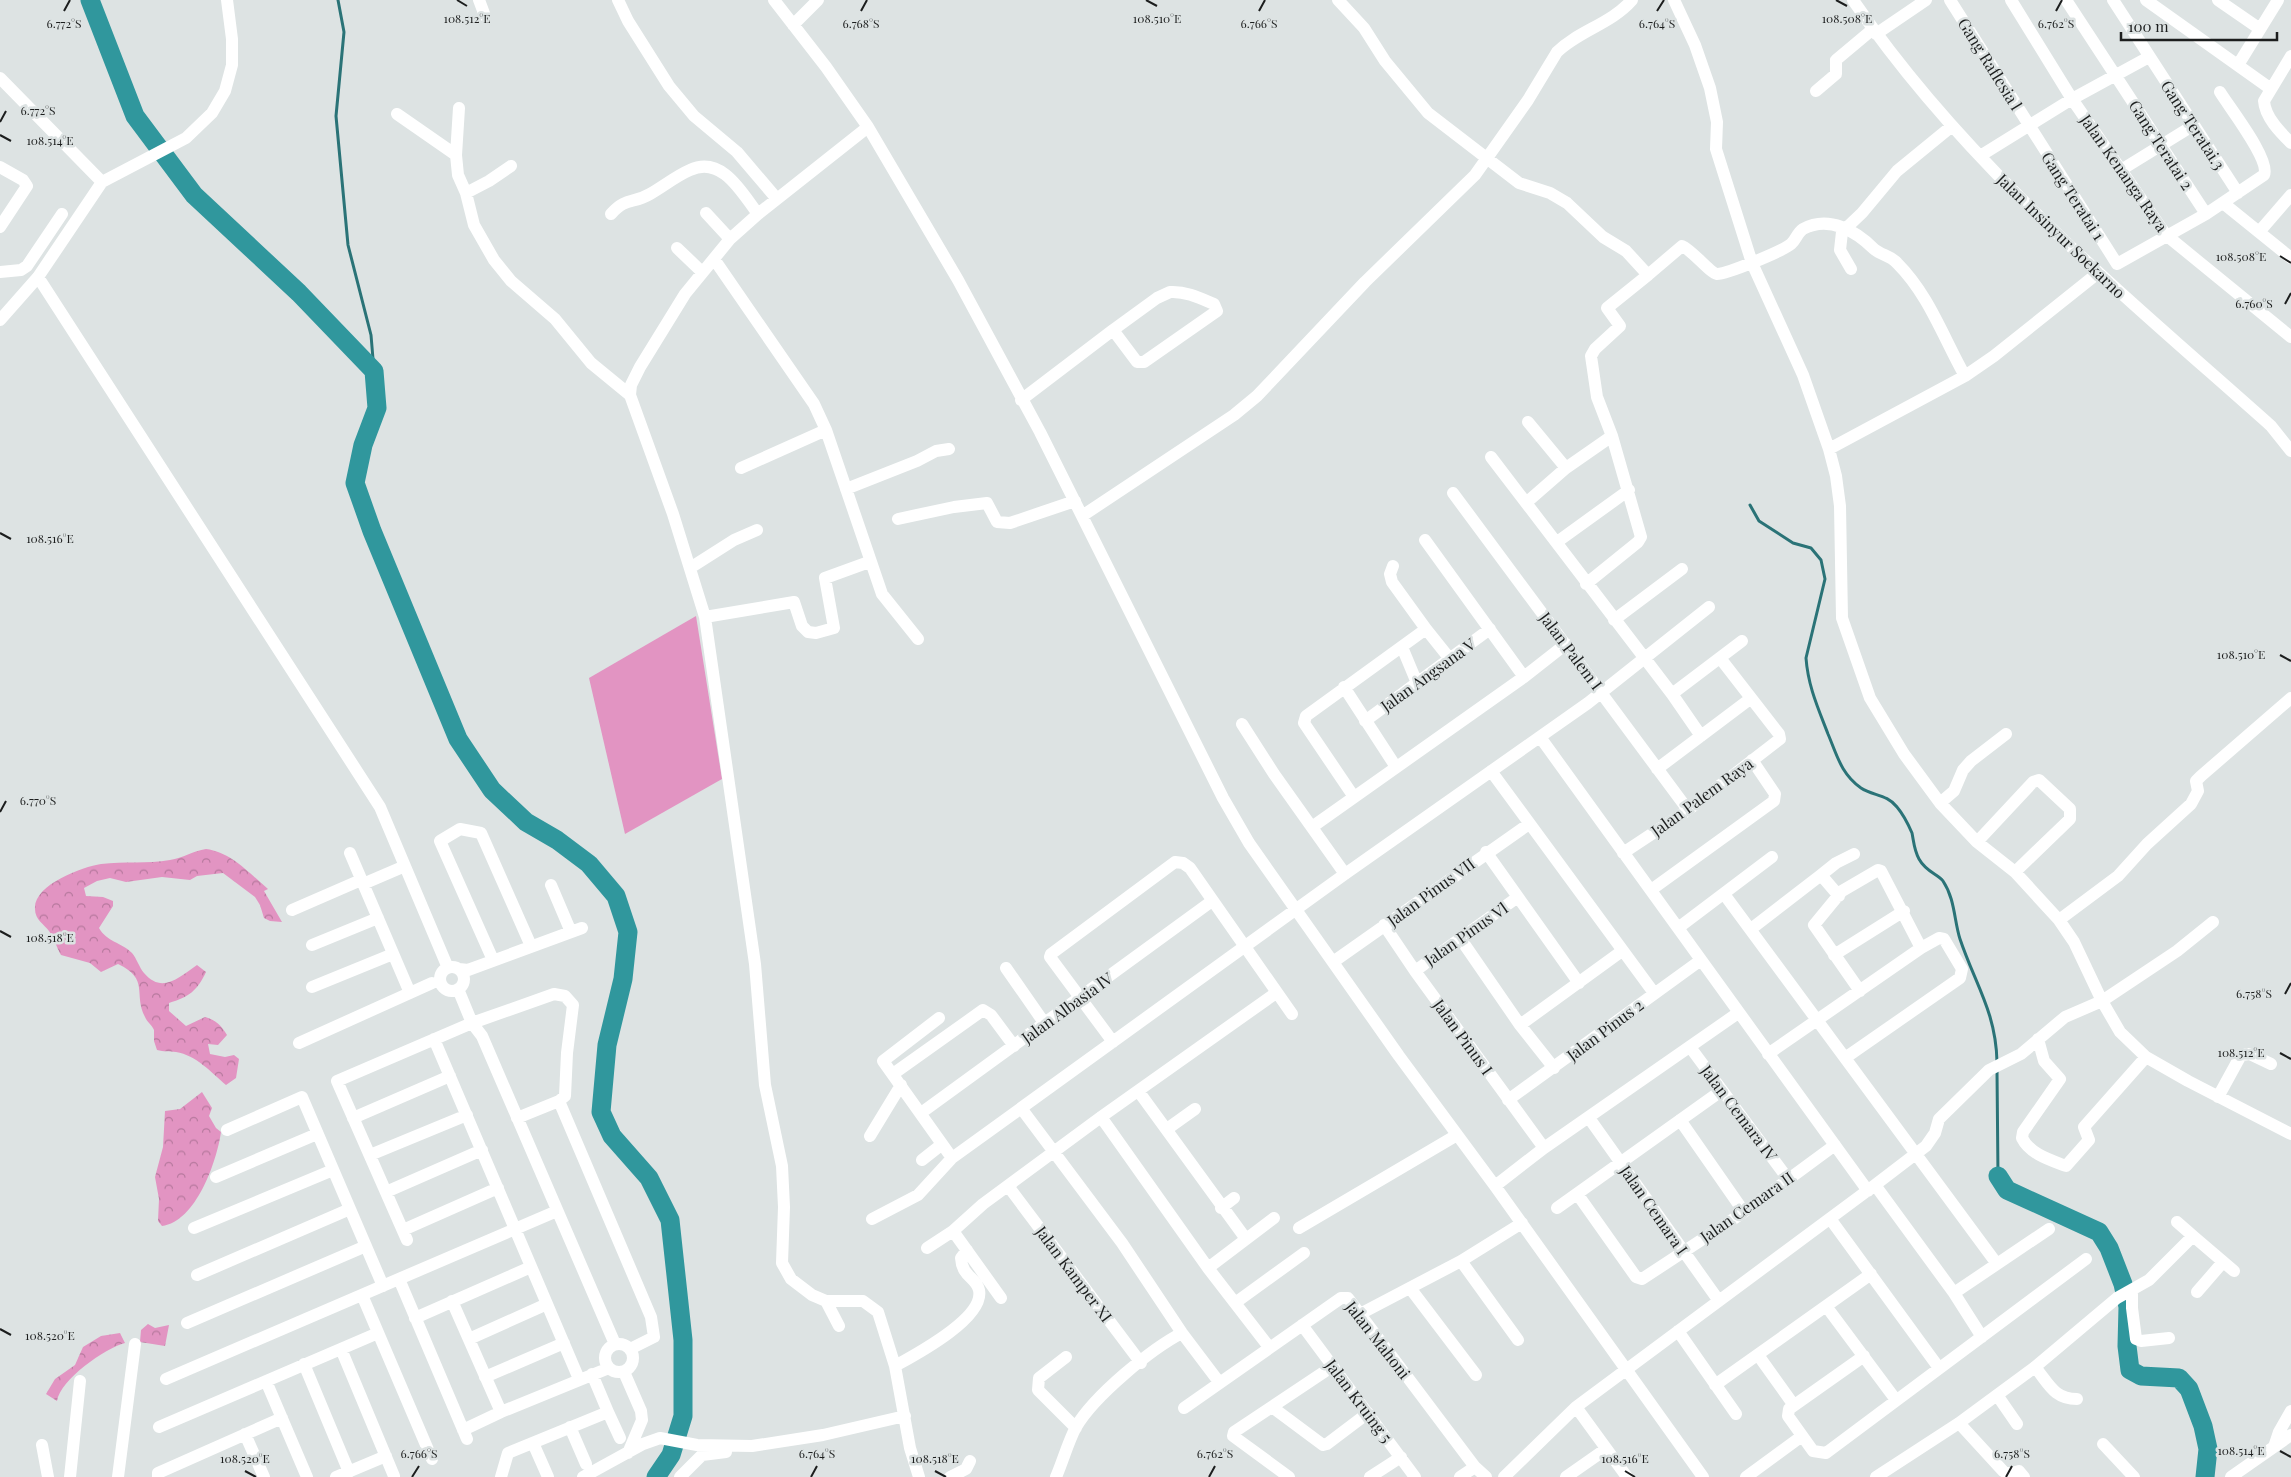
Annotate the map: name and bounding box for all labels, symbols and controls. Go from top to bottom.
text: 108.512°E [443,10,491,26]
text: 108.510°E [1133,10,1181,26]
text: 108.508°E [1822,10,1872,26]
scale bar [2121,10,2277,42]
street label: Gang Raflesia l [1954,14,2027,114]
text: 6.772°S [47,15,81,31]
text: 6.768°S [842,15,880,31]
text: 6.766°S [1241,15,1277,31]
text: 6.764°S [1639,15,1675,31]
text: 6.762°S [2038,15,2074,31]
text: 100 m [2128,16,2169,36]
street label: Gang Teratai.3 [2157,76,2230,173]
street label: Gang Teratai 2 [2125,96,2198,194]
text: 6.772°S [21,102,55,118]
street label: Jalan Kenanga Raya [2075,109,2173,236]
text: 108.514°E [26,132,74,148]
street label: Gang Teratai 1 [2037,148,2110,244]
street label: Jalan Insinyur Soekarno [1992,168,2130,303]
text: 108.508°E [2216,248,2266,264]
text: 6.760°S [2235,295,2273,311]
text: 108.516°E [26,530,74,546]
street label: Jalan Palem I [1535,607,1608,694]
street label: Jalan Angsana V [1375,633,1480,717]
text: 108.510°E [2217,646,2265,662]
street label: Jalan Palem Raya [1646,753,1757,841]
text: 6.770°S [20,792,56,808]
street label: Jalan Pinus VII [1382,853,1479,931]
street label: Jalan Pinus Vl [1419,897,1512,971]
text: 108.518°E [26,929,74,945]
street label: Jalan Albasia lV [1016,967,1117,1048]
text: 6.758°S [2236,985,2272,1001]
street label: Jalan Pinus I [1428,994,1498,1079]
street label: Jalan Pinus 2 [1561,994,1647,1066]
text: 108.512°E [2217,1044,2265,1060]
street label: Jalan Cemara IV [1696,1060,1783,1166]
street label: Jalan Cemara I [1615,1160,1693,1259]
street label: Jalan Cemara II [1695,1166,1798,1247]
street label: Jalan Kamper XI [1031,1221,1117,1326]
street label: Jalan Mahoni [1341,1296,1416,1383]
text: 108.520°E [25,1327,75,1343]
street label: Jalan Kruing 5 [1321,1354,1398,1447]
text: 108.514°E [2217,1442,2265,1458]
text: 6.766°S [401,1445,437,1461]
text: 6.764°S [799,1445,835,1461]
text: 6.762°S [1197,1445,1233,1461]
text: 6.758°S [1994,1445,2030,1461]
text: 108.520°E [220,1450,270,1466]
text: 108.518°E [911,1450,959,1466]
text: 108.516°E [1601,1450,1649,1466]

